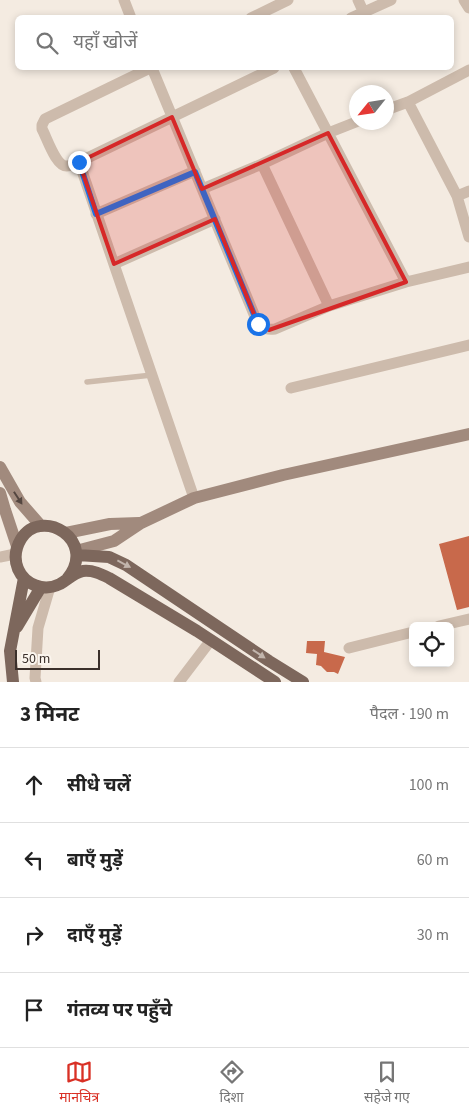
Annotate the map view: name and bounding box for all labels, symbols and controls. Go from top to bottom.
search box [15,15,454,70]
icon: search [33,29,61,57]
text: यहाँ खोजें [73,29,137,56]
north arrow [349,85,394,130]
route end [68,151,91,174]
route start [247,313,270,336]
one-way arrow [13,492,23,505]
one-way arrow [116,560,131,568]
map controls [409,622,454,667]
button: locate [409,622,454,667]
scale bar [15,647,100,670]
text: 50 m [22,649,50,669]
one-way arrow [252,649,266,659]
text: 3 मिनट [20,699,79,729]
text: पैदल · 190 m [370,703,449,725]
icon: ahead [20,771,48,799]
text: सीधे चलें [67,772,131,799]
text: 100 m [409,774,449,796]
icon: left [20,846,48,874]
text: बाएँ मुड़ें [67,847,123,874]
text: 60 m [417,849,449,871]
icon: right [20,921,48,949]
text: दाएँ मुड़ें [67,922,122,949]
text: 30 m [417,924,449,946]
icon: arrive [20,996,48,1024]
text: गंतव्य पर पहुँचे [67,997,172,1024]
tab: मानचित्र [59,1058,99,1108]
tab: दिशा [218,1058,246,1108]
tab: सहेजे गए [364,1058,410,1108]

